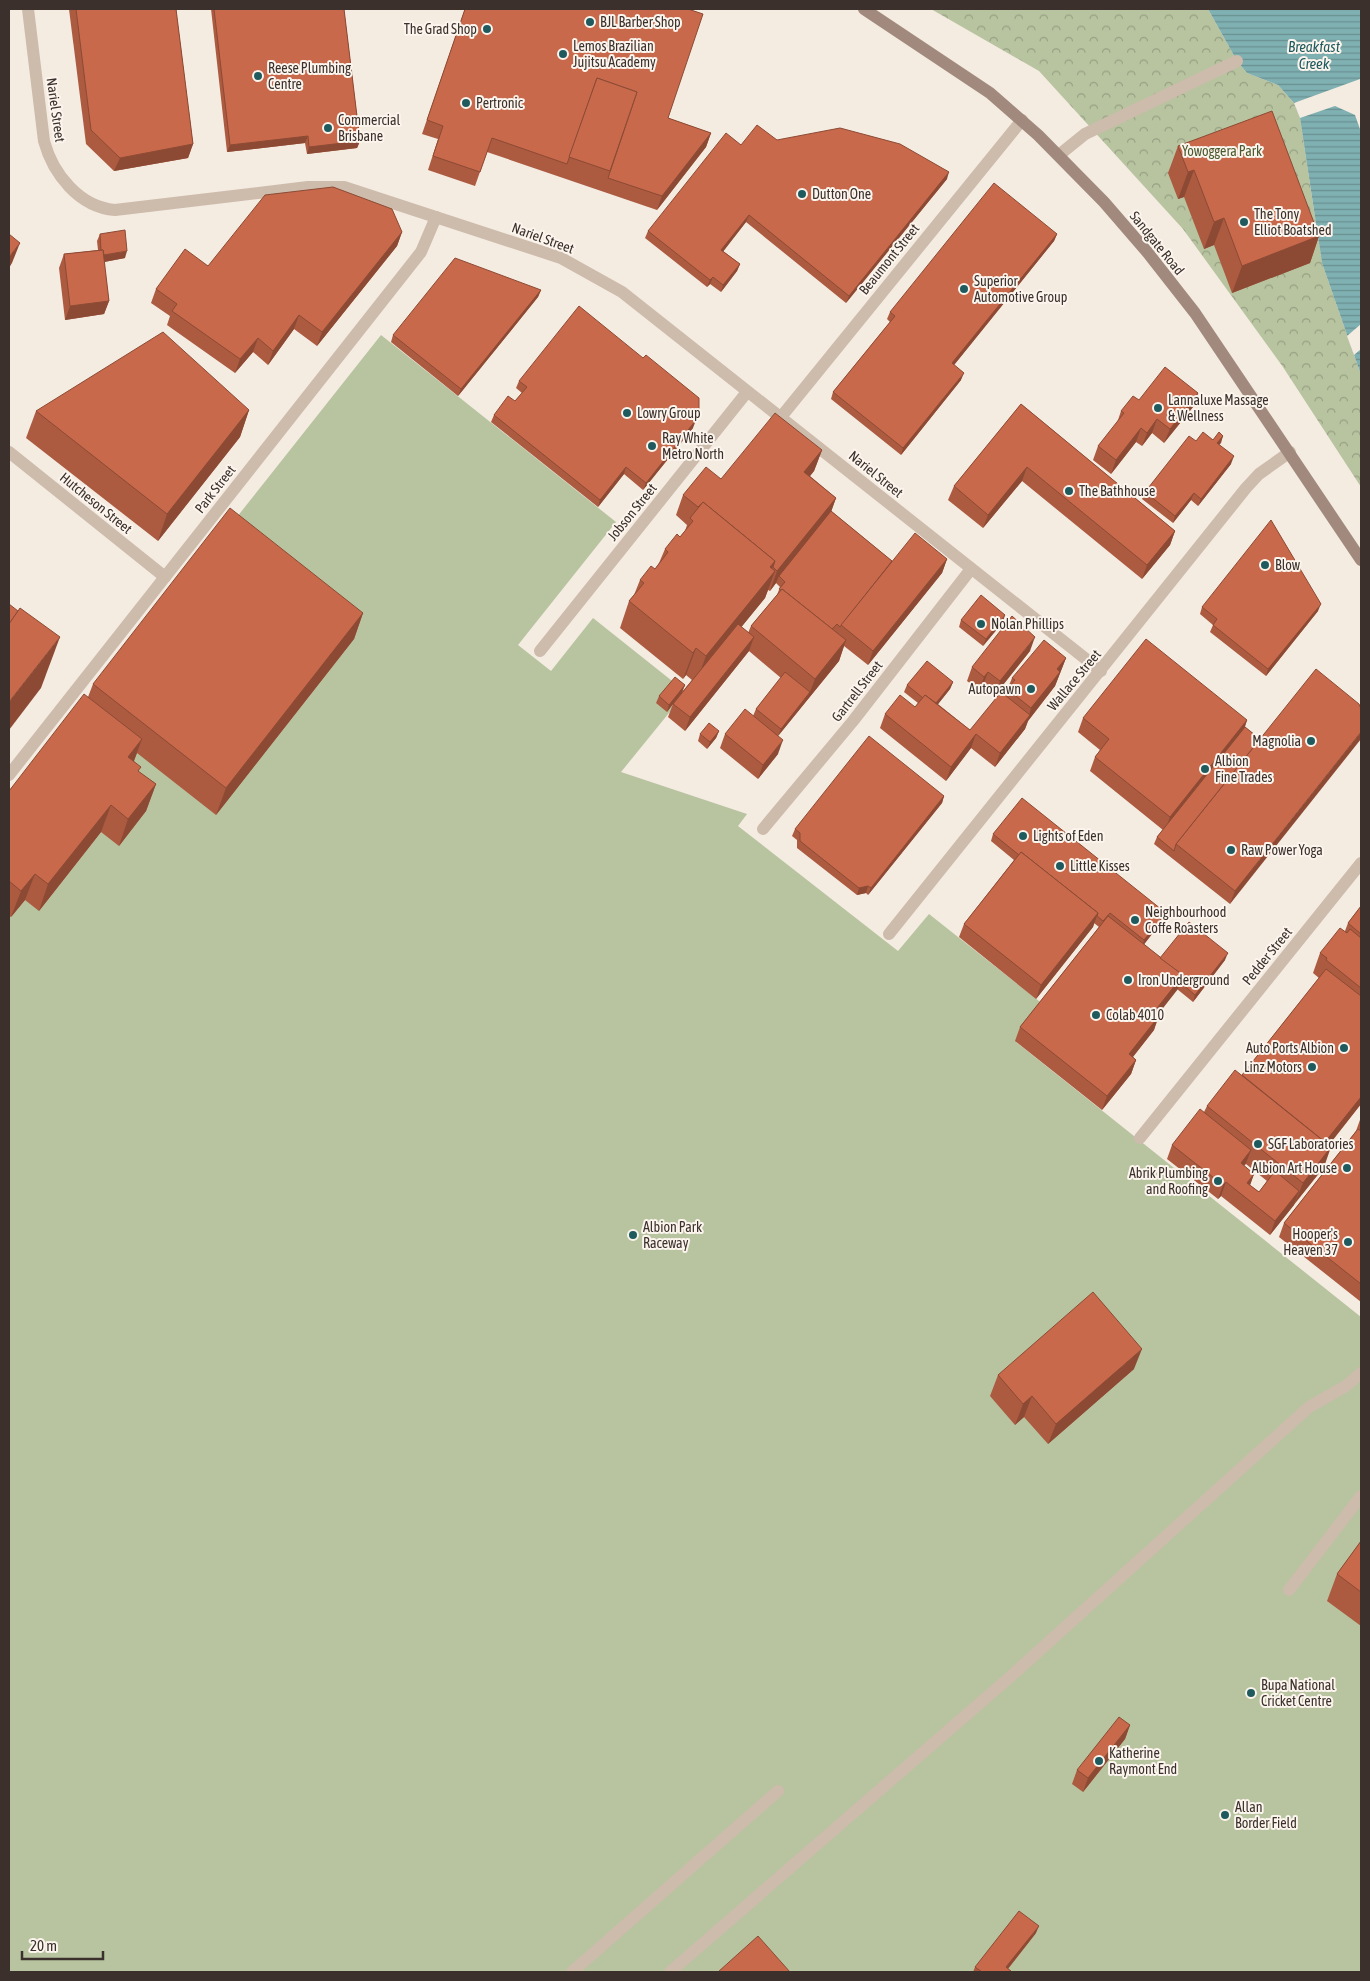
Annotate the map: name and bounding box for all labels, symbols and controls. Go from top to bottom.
place label: BJL Barber Shop [600,14,681,30]
marker: BJL Barber Shop [584,16,596,28]
place label: The Grad Shop [404,21,477,37]
marker: The Grad Shop [481,23,493,35]
place label: Lemos Brazilian Jujitsu Academy [573,38,656,70]
water label: Breakfast Creek [1288,38,1341,72]
marker: Lemos Brazilian Jujitsu Academy [557,48,569,60]
place label: Reese Plumbing Centre [268,60,351,92]
marker: Reese Plumbing Centre [252,70,264,82]
street label: Nariel Street [44,77,68,143]
place label: Pertronic [476,95,524,111]
marker: Pertronic [460,97,472,109]
place label: Commercial Brisbane [338,112,400,144]
marker: Commercial Brisbane [322,122,334,134]
park label: Yowoggera Park [1182,143,1262,159]
place label: Dutton One [812,186,871,202]
marker: Dutton One [796,188,808,200]
place label: The Tony Elliot Boatshed [1254,206,1332,238]
street label: Sandgate Road [1127,208,1187,278]
marker: The Tony Elliot Boatshed [1238,216,1250,228]
street label: Nariel Street [510,219,576,257]
street label: Beaumont Street [856,220,922,298]
place label: Superior Automotive Group [974,273,1068,305]
marker: Superior Automotive Group [958,283,970,295]
place label: Lannaluxe Massage & Wellness [1168,392,1269,424]
marker: Lannaluxe Massage & Wellness [1152,402,1164,414]
place label: Lowry Group [637,405,701,421]
marker: Lowry Group [621,407,633,419]
place label: Ray White Metro North [662,430,724,462]
marker: Ray White Metro North [646,440,658,452]
street label: Nariel Street [846,447,906,501]
street label: Park Street [191,462,239,516]
street label: Hutcheson Street [57,469,135,537]
street label: Jobson Street [604,480,660,544]
place label: The Bathhouse [1079,483,1155,499]
marker: The Bathhouse [1063,485,1075,497]
place label: Blow [1275,557,1301,573]
marker: Blow [1259,559,1271,571]
place label: Nolan Phillips [991,616,1064,632]
marker: Nolan Phillips [975,618,987,630]
street label: Wallace Street [1044,646,1104,714]
street label: Gartrell Street [828,658,886,724]
place label: Autopawn [969,681,1021,697]
marker: Autopawn [1025,683,1037,695]
place label: Magnolia [1252,733,1301,749]
marker: Magnolia [1305,735,1317,747]
place label: Albion Fine Trades [1215,753,1273,785]
marker: Albion Fine Trades [1199,763,1211,775]
place label: Lights of Eden [1033,828,1103,844]
marker: Lights of Eden [1017,830,1029,842]
place label: Raw Power Yoga [1241,842,1323,858]
marker: Raw Power Yoga [1225,844,1237,856]
place label: Little Kisses [1070,858,1130,874]
marker: Little Kisses [1054,860,1066,872]
place label: Neighbourhood Coffe Roasters [1145,904,1226,936]
marker: Neighbourhood Coffe Roasters [1129,914,1141,926]
street label: Pedder Street [1239,924,1295,988]
place label: Iron Underground [1138,972,1230,988]
marker: Iron Underground [1122,974,1134,986]
place label: Colab 4010 [1106,1007,1164,1023]
marker: Colab 4010 [1090,1009,1102,1021]
place label: Auto Ports Albion [1246,1040,1334,1056]
marker: Auto Ports Albion [1338,1042,1350,1054]
place label: Linz Motors [1244,1059,1302,1075]
marker: Linz Motors [1306,1061,1318,1073]
place label: SGF Laboratories [1268,1136,1354,1152]
marker: SGF Laboratories [1252,1138,1264,1150]
place label: Albion Art House [1252,1160,1337,1176]
marker: Albion Art House [1341,1162,1353,1174]
place label: Abrik Plumbing and Roofing [1129,1165,1208,1197]
marker: Abrik Plumbing and Roofing [1212,1175,1224,1187]
place label: Albion Park Raceway [643,1219,702,1251]
place label: Hooper's Heaven 37 [1283,1226,1338,1258]
marker: Albion Park Raceway [627,1229,639,1241]
marker: Hooper's Heaven 37 [1342,1236,1354,1248]
place label: Bupa National Cricket Centre [1261,1677,1335,1709]
marker: Bupa National Cricket Centre [1245,1687,1257,1699]
place label: Katherine Raymont End [1109,1745,1177,1777]
marker: Katherine Raymont End [1093,1755,1105,1767]
place label: Allan Border Field [1235,1799,1297,1831]
marker: Allan Border Field [1219,1809,1231,1821]
scale bar [22,1928,104,1960]
text: 20 m [30,1937,57,1954]

